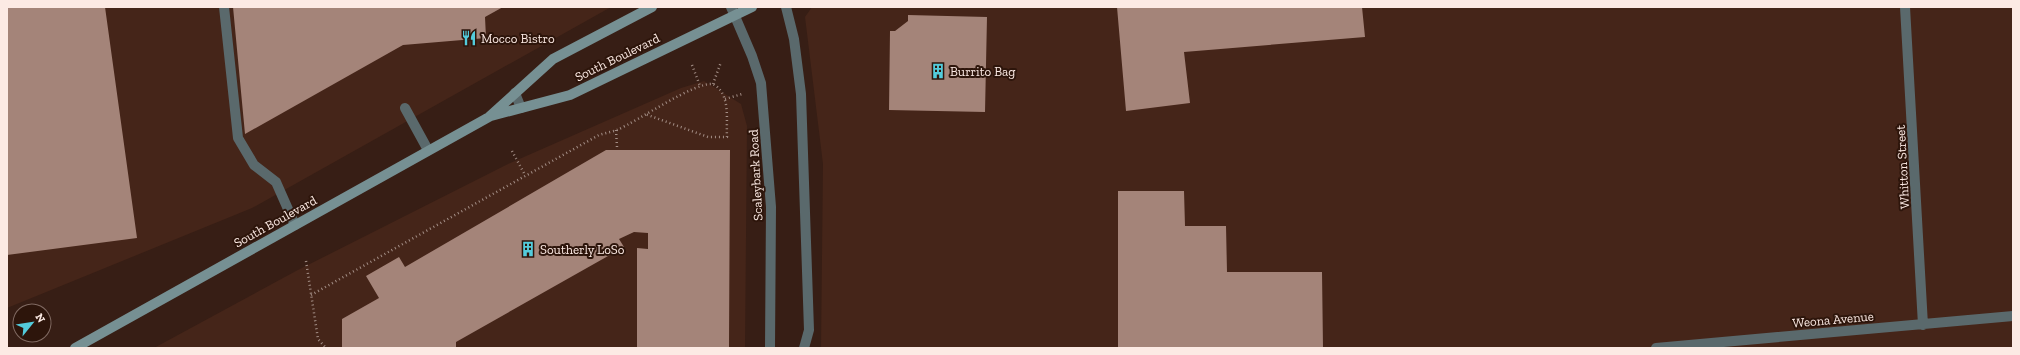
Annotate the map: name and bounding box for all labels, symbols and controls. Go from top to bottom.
restaurant icon: Mocco Bistro [460,29,478,47]
street label: South Boulevard [572,30,662,84]
place label: Mocco Bistro [481,31,555,46]
building icon: Burrito Bag [929,62,947,80]
place label: Burrito Bag [950,64,1015,79]
street label: Whitton Street [1893,124,1912,209]
street label: Scaleybark Road [746,129,765,221]
street label: South Boulevard [231,192,319,250]
building icon: Southerly LoSo [519,240,537,258]
place label: Southerly LoSo [540,242,625,257]
north arrow [12,303,52,343]
street label: Weona Avenue [1792,308,1874,331]
text: N [33,311,48,326]

